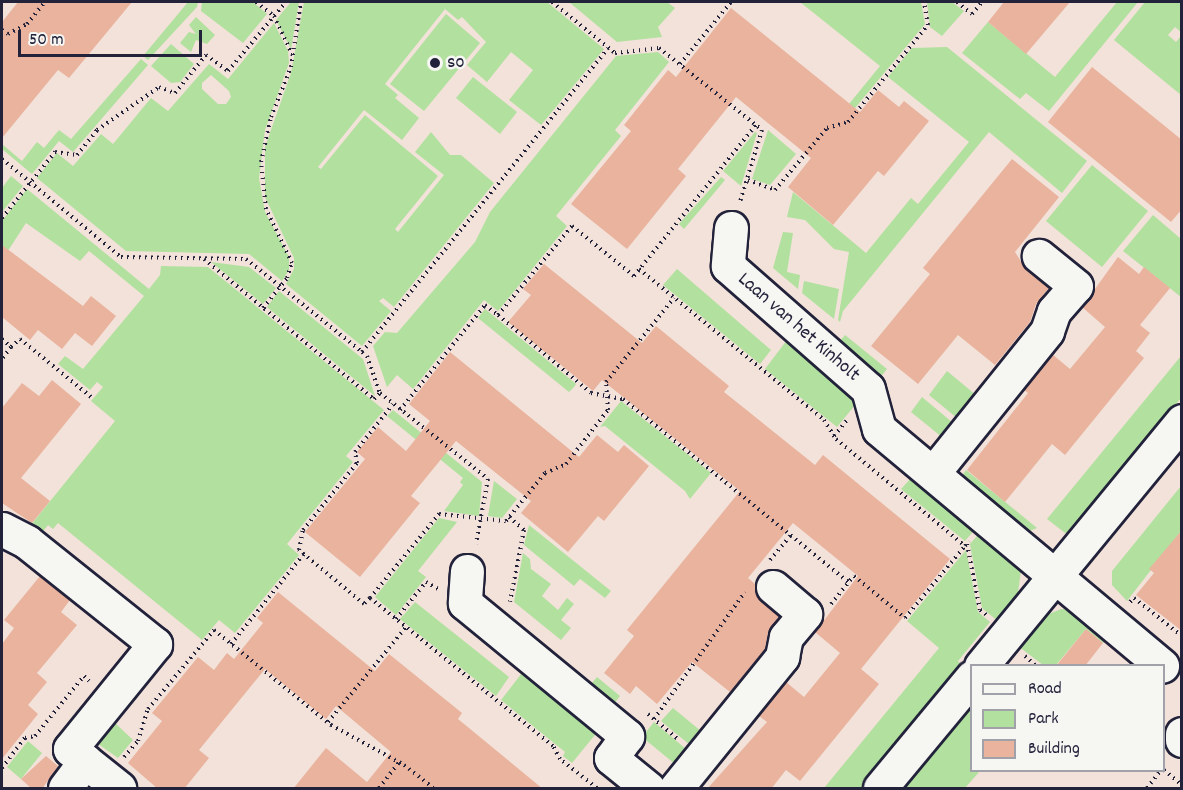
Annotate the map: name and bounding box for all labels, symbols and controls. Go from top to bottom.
scale bar [21,18,206,56]
text: 50 m [29,28,64,53]
place label: so [447,51,464,75]
marker: so [428,56,442,70]
street label: Laan van het Kinholt [732,268,864,388]
legend [970,664,1165,772]
text: Road [1028,677,1062,702]
text: Park [1028,707,1059,732]
text: Building [1028,737,1080,762]

